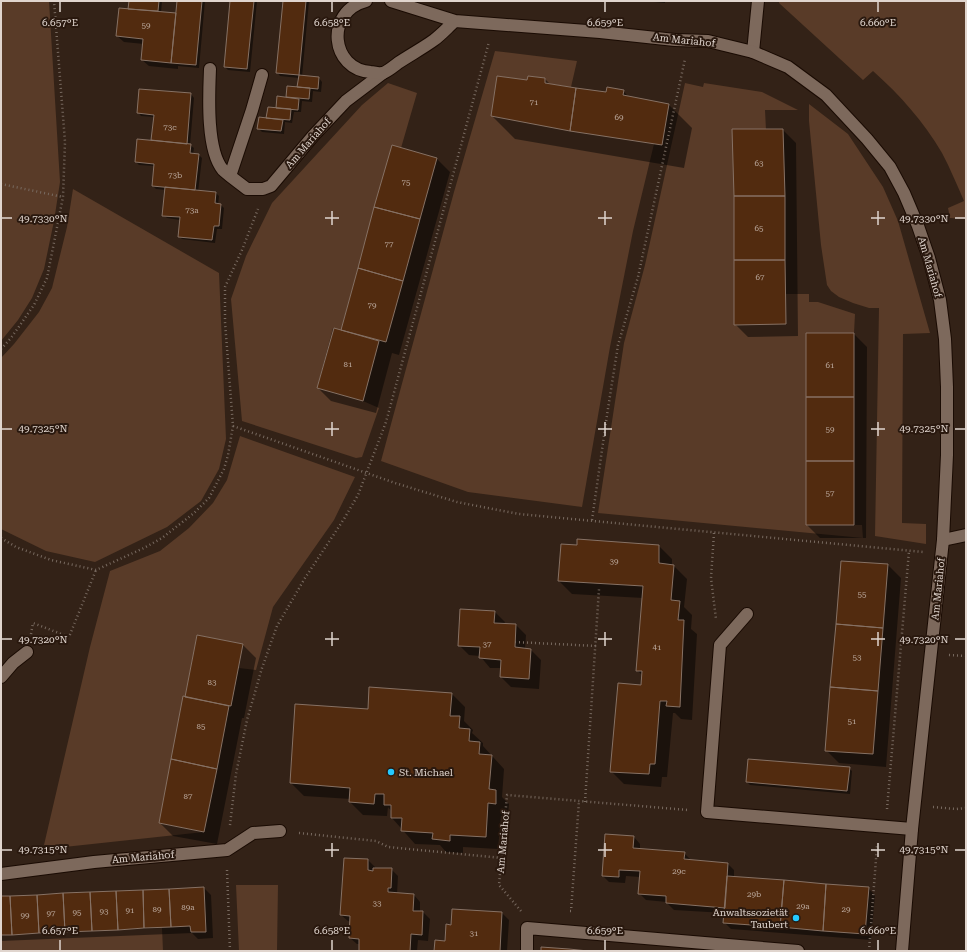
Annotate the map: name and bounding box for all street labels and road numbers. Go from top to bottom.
street label: Am Mariahof [652,31,717,49]
street label: Am Mariahof [283,115,333,170]
street label: Am Mariahof [916,235,944,300]
street label: Am Mariahof [929,556,947,621]
street label: Am Mariahof [495,809,511,874]
street label: Am Mariahof [111,849,176,865]

